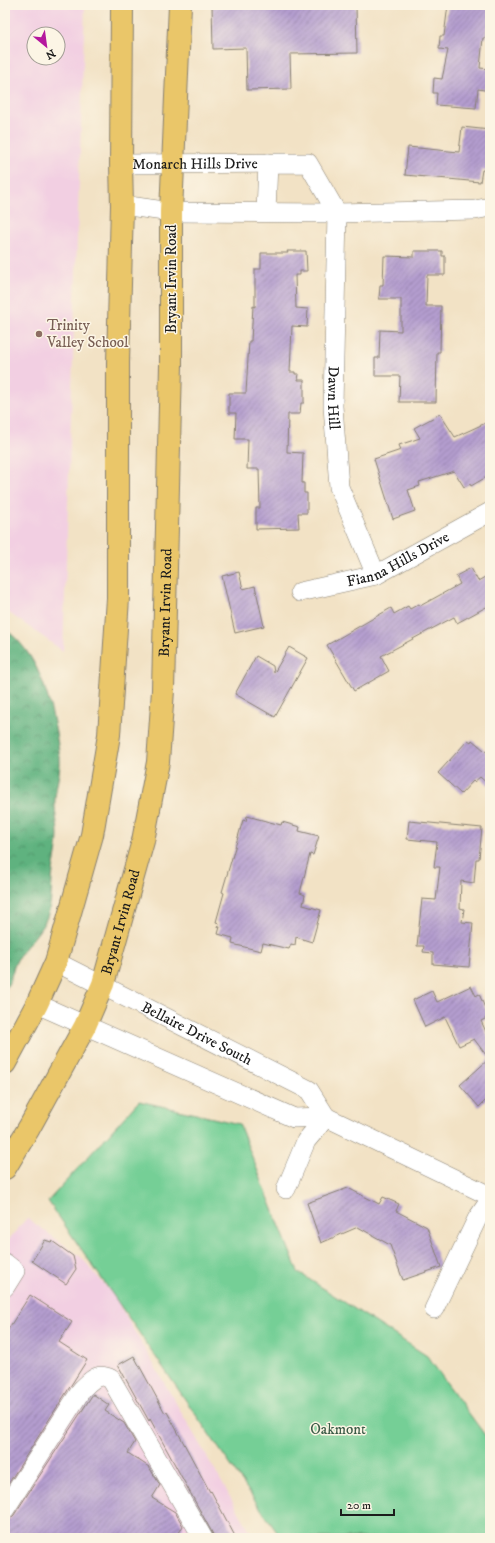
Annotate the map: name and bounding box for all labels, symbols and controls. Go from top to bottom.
north arrow [26,26,66,66]
text: N [43,46,58,62]
street label: Monarch Hills Drive [132,154,258,174]
street label: Bryant Irvin Road [162,224,181,333]
place label: Trinity Valley School [46,316,129,352]
marker: Trinity Valley School [34,329,44,339]
street label: Dawn Hill [323,366,344,431]
street label: Fianna Hills Drive [345,527,453,591]
street label: Bryant Irvin Road [155,548,176,657]
street label: Bryant Irvin Road [97,867,145,977]
street label: Bellaire Drive South [138,998,256,1070]
park label: Oakmont [310,1420,366,1439]
scale bar [341,1491,394,1517]
text: 20 m [347,1498,371,1513]

